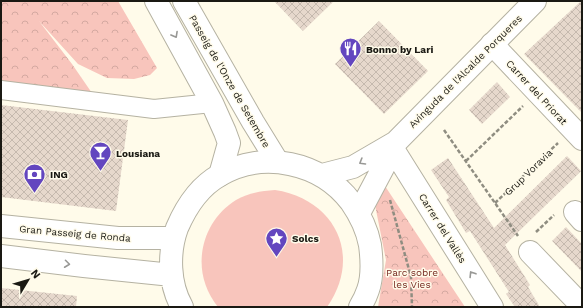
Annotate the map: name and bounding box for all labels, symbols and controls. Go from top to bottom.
street label: Passeig de l'Onze de Setembre [187,13,272,150]
street label: Avinguda de l'Alcalde Porqueres [407,13,524,130]
one-way arrow [170,31,178,38]
restaurant icon: Bonno by Lari [337,36,363,69]
place label: Bonno by Lari [366,44,433,55]
street label: Carrer del Priorat [504,58,570,127]
bar icon: Lousiana [87,140,113,173]
street label: Grup Voravia [502,147,555,198]
place label: Lousiana [116,148,160,159]
one-way arrow [359,157,366,164]
bank icon: ING [22,161,48,194]
place label: ING [50,169,68,180]
street label: Carrer del Vallès [417,191,468,265]
street label: Gran Passeig de Ronda [19,223,132,244]
place icon: Solcs [264,225,290,258]
place label: Solcs [292,233,319,244]
one-way arrow [64,259,71,268]
north arrow [8,260,48,300]
text: N [28,267,43,281]
park label: Parc sobre les Vies [386,267,438,290]
one-way arrow [469,271,476,278]

